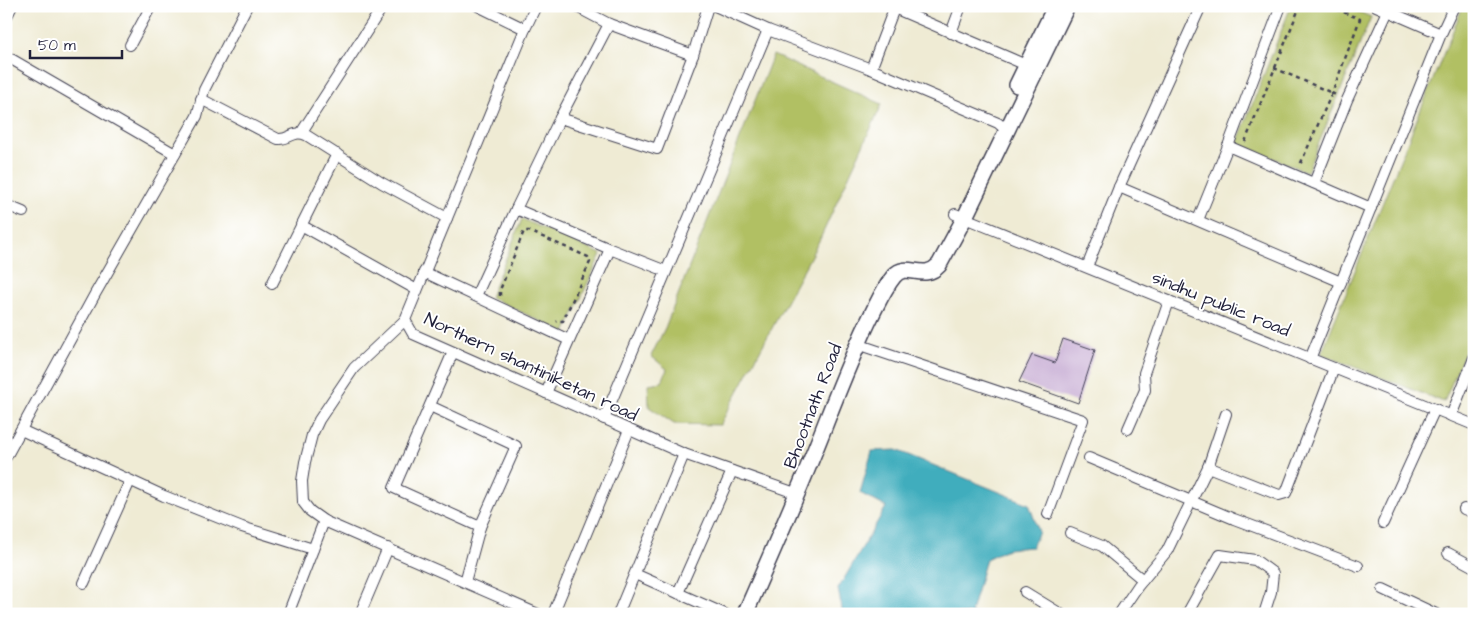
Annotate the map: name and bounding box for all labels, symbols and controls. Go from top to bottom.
scale bar [30,28,122,60]
text: 50 m [38,35,76,56]
street label: sindhu public road [1148,265,1294,343]
street label: Northern shantiniketan road [420,306,642,428]
street label: Bhootnath Road [778,340,848,472]

